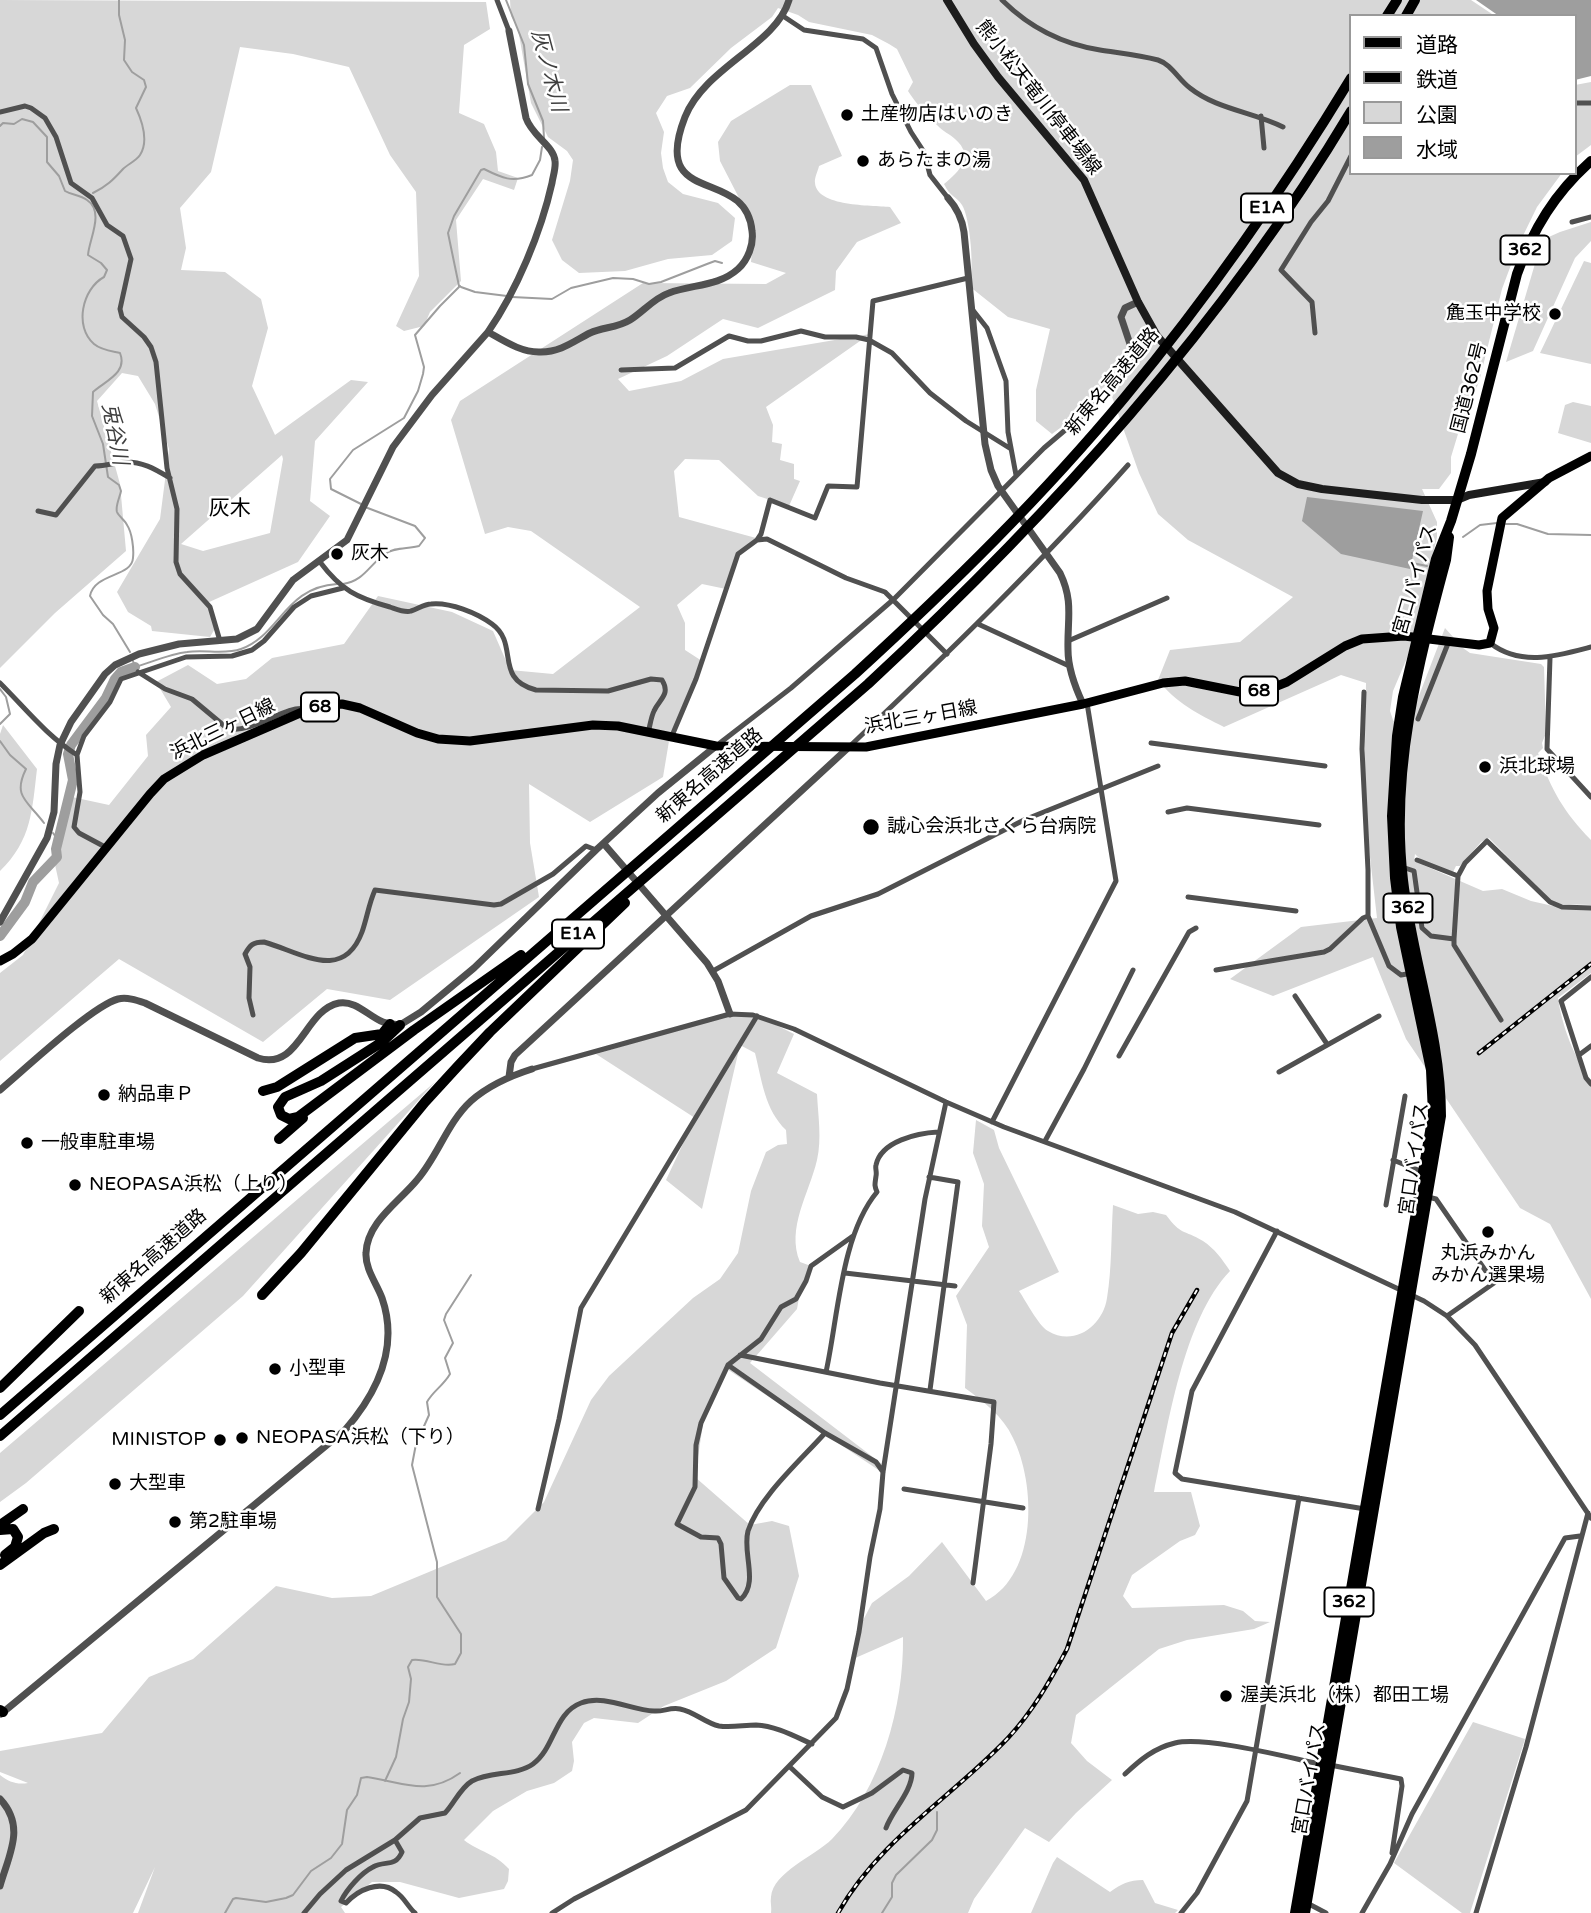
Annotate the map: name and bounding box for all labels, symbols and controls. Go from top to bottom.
legend [1350,14,1577,175]
street label: 熊小松天竜川停車場線 [971,16,1105,180]
water label: 灰ノ木川 [525,27,571,115]
text: 道路 [1416,33,1458,58]
text: 鉄道 [1416,68,1458,93]
text: 公園 [1416,103,1458,128]
place label: 土産物店はいのき [861,104,1013,126]
marker: 土産物店はいのき [839,107,855,123]
text: 水域 [1416,138,1458,163]
place label: あらたまの湯 [877,150,991,172]
marker: あらたまの湯 [855,153,871,169]
road number: E1A [1241,194,1293,223]
road number: 362 [1500,236,1550,264]
place label: 麁玉中学校 [1446,303,1541,325]
marker: 麁玉中学校 [1547,306,1563,322]
street label: 新東名高速道路 [1062,324,1164,440]
street label: 国道362号 [1448,340,1492,436]
water label: 兎谷川 [96,401,132,467]
district label: 灰木 [209,496,251,522]
street label: 宮口バイパス [1389,522,1443,638]
place label: 灰木 [351,543,389,565]
marker: 灰木 [329,546,345,562]
road number: 68 [1240,676,1278,706]
road number: 68 [301,692,339,722]
street label: 浜北三ヶ日線 [167,695,279,765]
street label: 浜北三ヶ日線 [863,697,979,739]
street label: 新東名高速道路 [652,724,768,828]
place label: 浜北球場 [1499,756,1575,778]
marker: 浜北球場 [1477,759,1493,775]
place label: 誠心会浜北さくら台病院 [887,816,1096,838]
marker: 誠心会浜北さくら台病院 [861,817,881,837]
road number: 362 [1384,894,1432,923]
road number: E1A [552,919,604,948]
place label: 納品車Ｐ [118,1084,194,1106]
marker: 納品車Ｐ [96,1087,112,1103]
street label: 宮口バイパス [1396,1101,1434,1217]
place label: 一般車駐車場 [41,1132,155,1154]
marker: 一般車駐車場 [19,1135,35,1151]
place label: NEOPASA浜松（上り） [89,1174,298,1196]
marker: NEOPASA浜松（上り） [67,1177,83,1193]
street label: 新東名高速道路 [96,1205,212,1309]
marker: 丸浜みかん みかん選果場 [1480,1224,1496,1240]
place label: 丸浜みかん みかん選果場 [1431,1243,1545,1287]
place label: 小型車 [289,1358,346,1380]
marker: 小型車 [267,1361,283,1377]
place label: NEOPASA浜松（下り） [256,1427,465,1449]
place label: MINISTOP [111,1429,206,1451]
marker: NEOPASA浜松（下り） [234,1430,250,1446]
marker: MINISTOP [212,1432,228,1448]
place label: 大型車 [129,1473,186,1495]
marker: 大型車 [107,1476,123,1492]
place label: 第2駐車場 [189,1511,277,1533]
marker: 第2駐車場 [167,1514,183,1530]
road number: 362 [1324,1588,1374,1616]
place label: 渥美浜北（株）都田工場 [1240,1685,1449,1707]
marker: 渥美浜北（株）都田工場 [1218,1688,1234,1704]
street label: 宮口バイパス [1289,1721,1331,1837]

